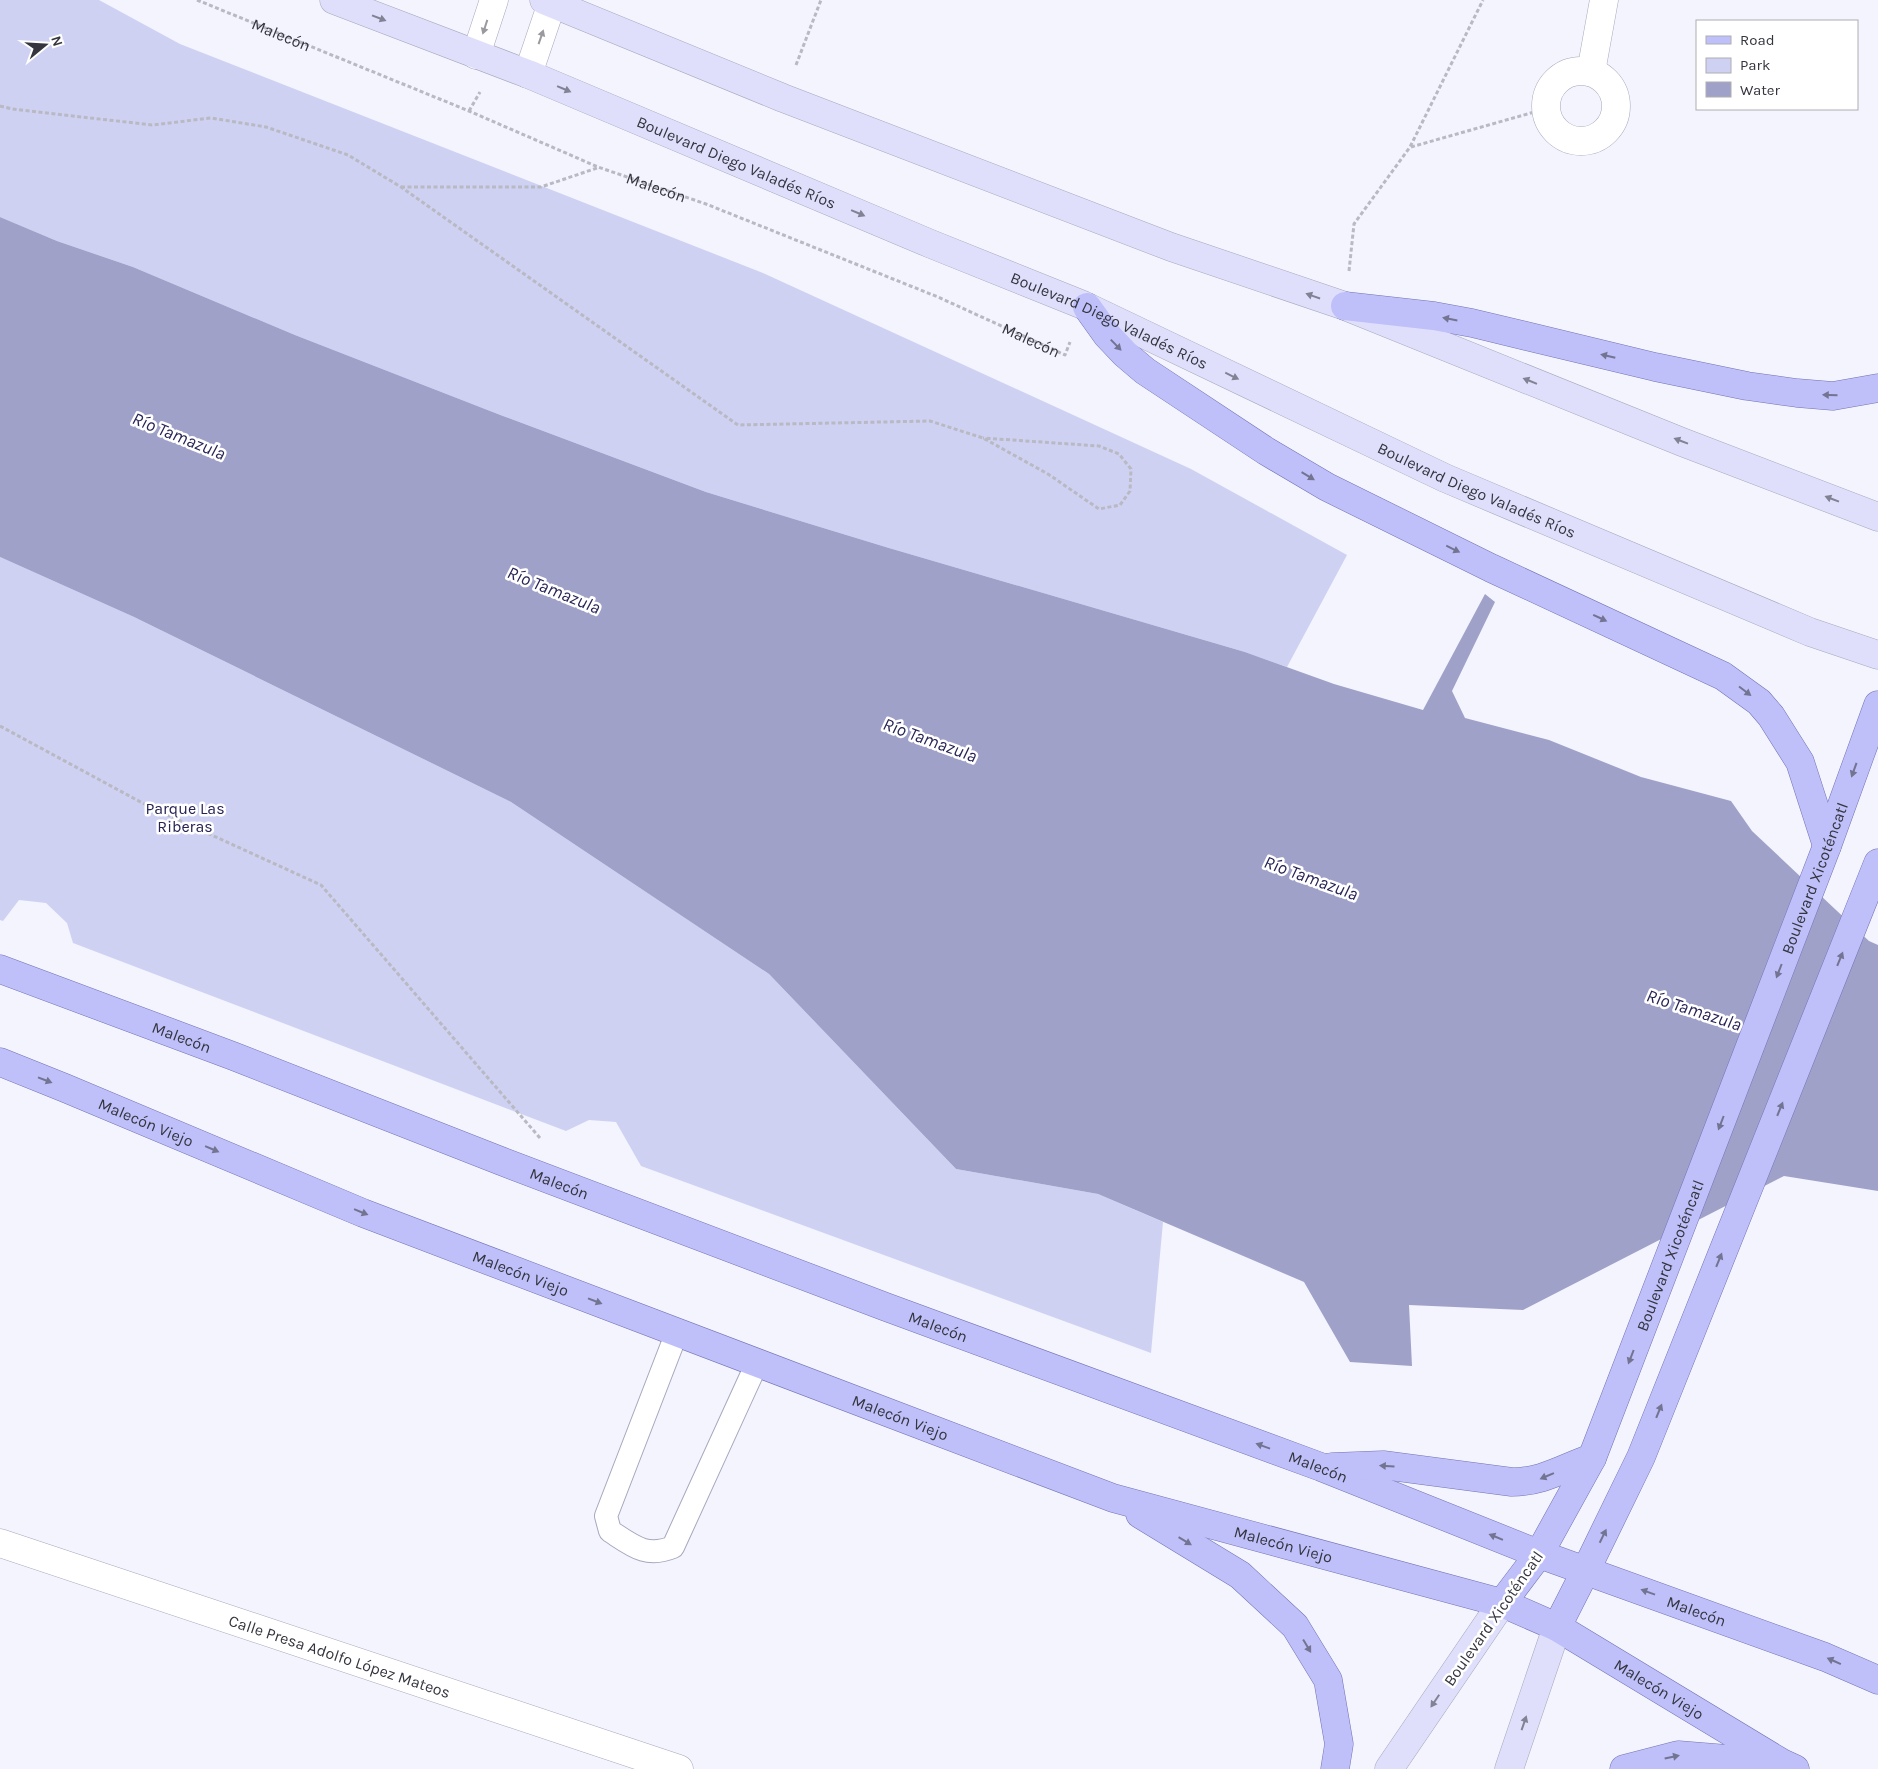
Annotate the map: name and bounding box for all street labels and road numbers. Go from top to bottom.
street label: Malecón [249,14,313,55]
street label: Boulevard Diego Valadés Ríos [634,112,839,213]
street label: Malecón [624,168,688,206]
street label: Boulevard Diego Valadés Ríos [1008,268,1211,373]
street label: Malecón [999,319,1063,361]
street label: Boulevard Diego Valadés Ríos [1375,438,1579,542]
street label: Boulevard Xicoténcatl [1777,800,1852,957]
street label: Malecón [149,1018,214,1057]
street label: Malecón Viejo [96,1094,196,1151]
street label: Malecón [527,1164,591,1203]
street label: Boulevard Xicoténcatl [1633,1177,1708,1334]
street label: Malecón Viejo [470,1247,571,1300]
street label: Malecón [906,1307,970,1346]
street label: Malecón Viejo [849,1391,951,1445]
street label: Malecón [1286,1447,1350,1487]
street label: Malecón Viejo [1232,1522,1335,1567]
street label: Boulevard Xicoténcatl [1440,1547,1547,1689]
street label: Malecón [1664,1592,1729,1631]
street label: Calle Presa Adolfo López Mateos [226,1611,453,1702]
street label: Malecón Viejo [1611,1655,1707,1724]

